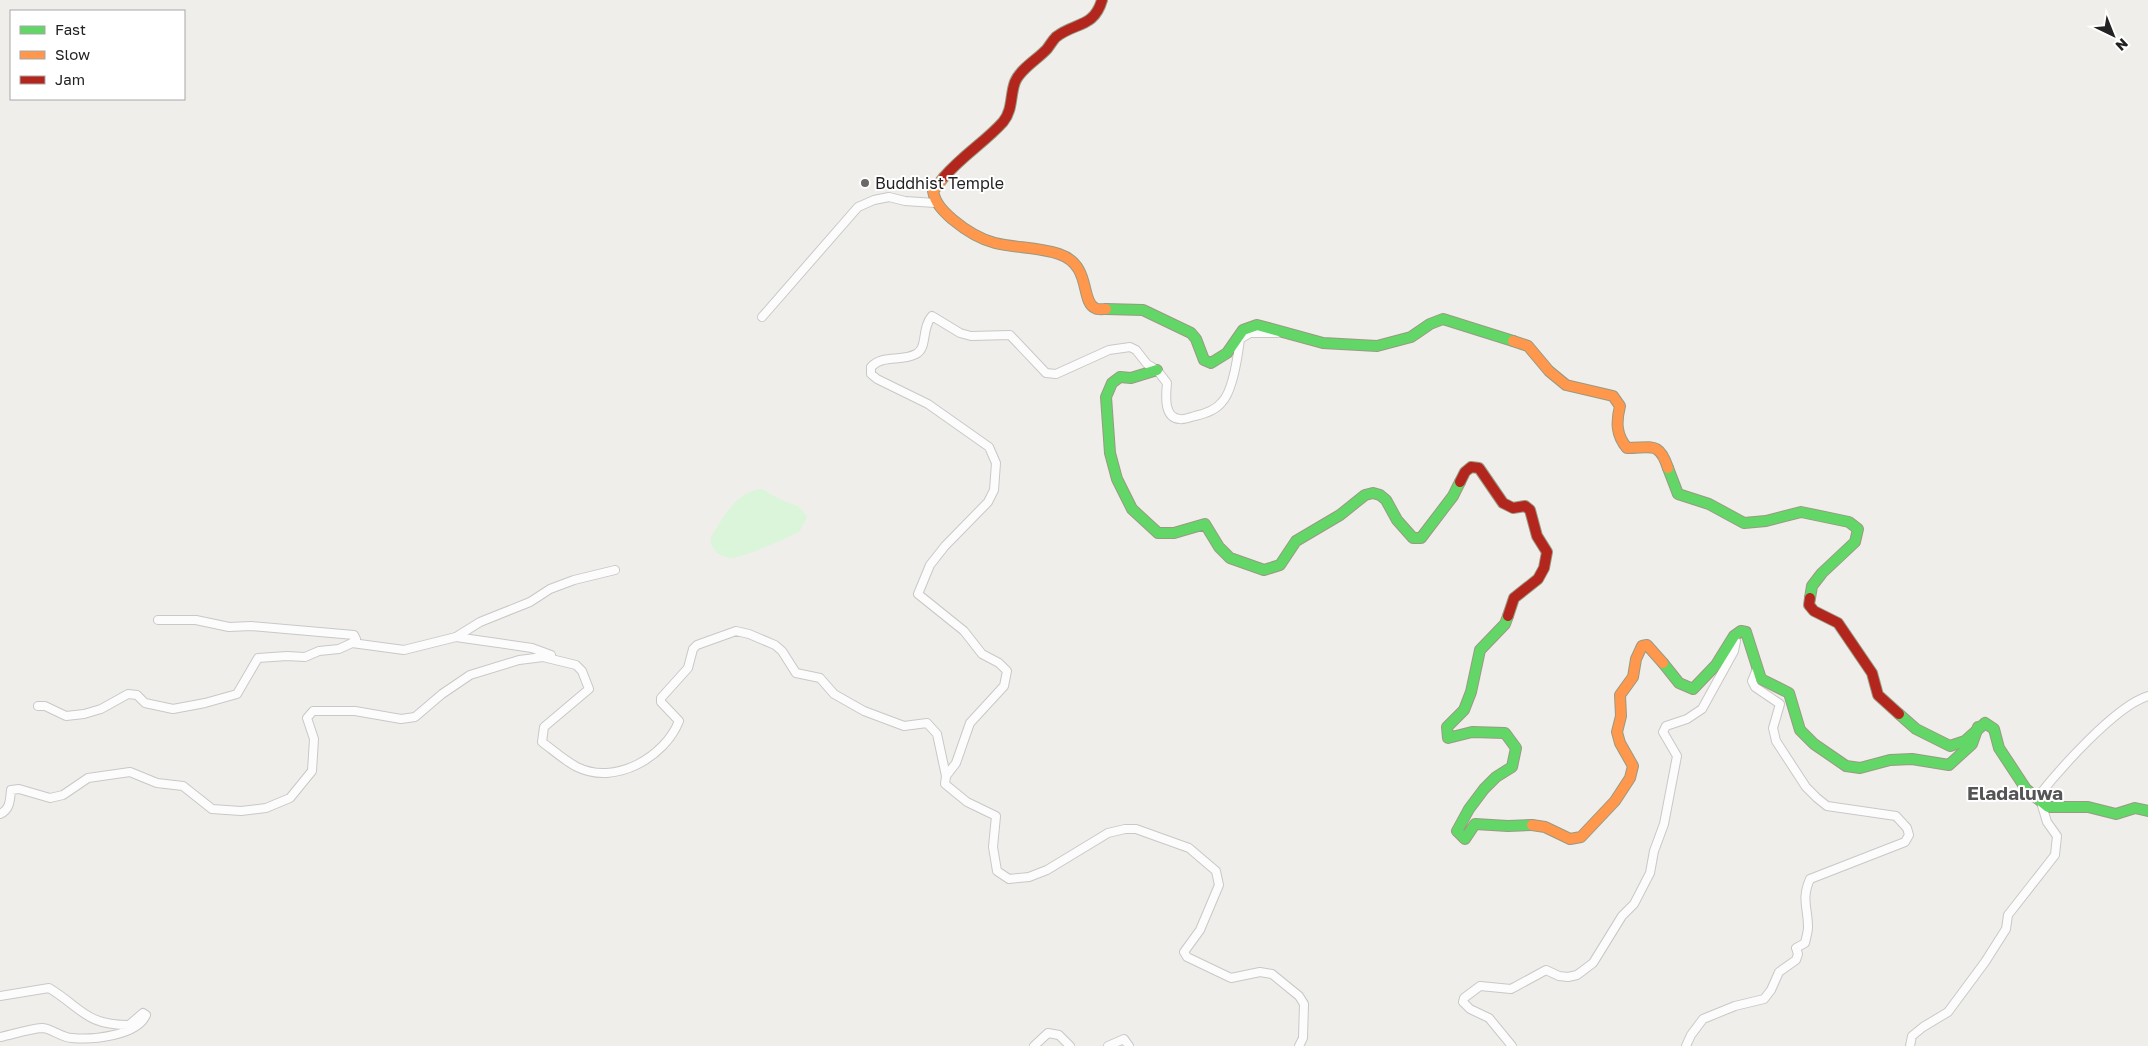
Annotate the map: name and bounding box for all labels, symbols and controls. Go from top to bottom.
legend [10,10,185,100]
north arrow [2088,10,2138,60]
text: Fast [55,20,86,38]
text: N [2113,35,2132,55]
text: Slow [55,45,90,63]
text: Jam [55,70,85,88]
place label: Buddhist Temple [875,173,1004,193]
marker: Buddhist Temple [859,177,871,189]
district label: Eladaluwa [1967,781,2063,804]

